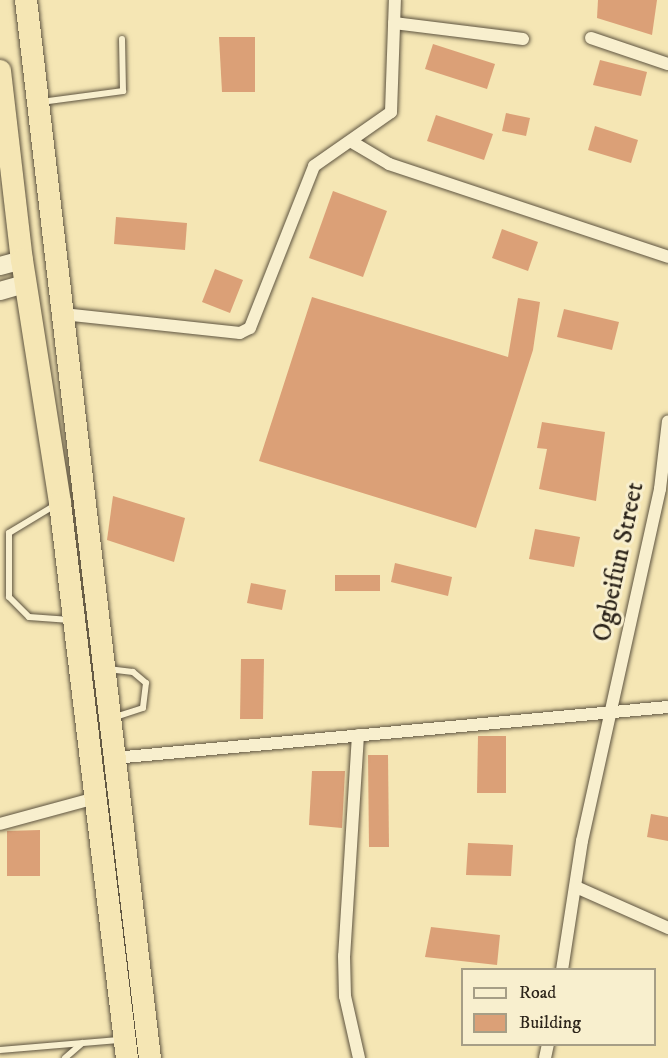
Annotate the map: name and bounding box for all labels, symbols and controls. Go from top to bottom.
street label: Ogbeifun Street [587,479,651,645]
legend [461,968,656,1046]
text: Road [519,982,556,1004]
text: Building [519,1012,581,1034]

